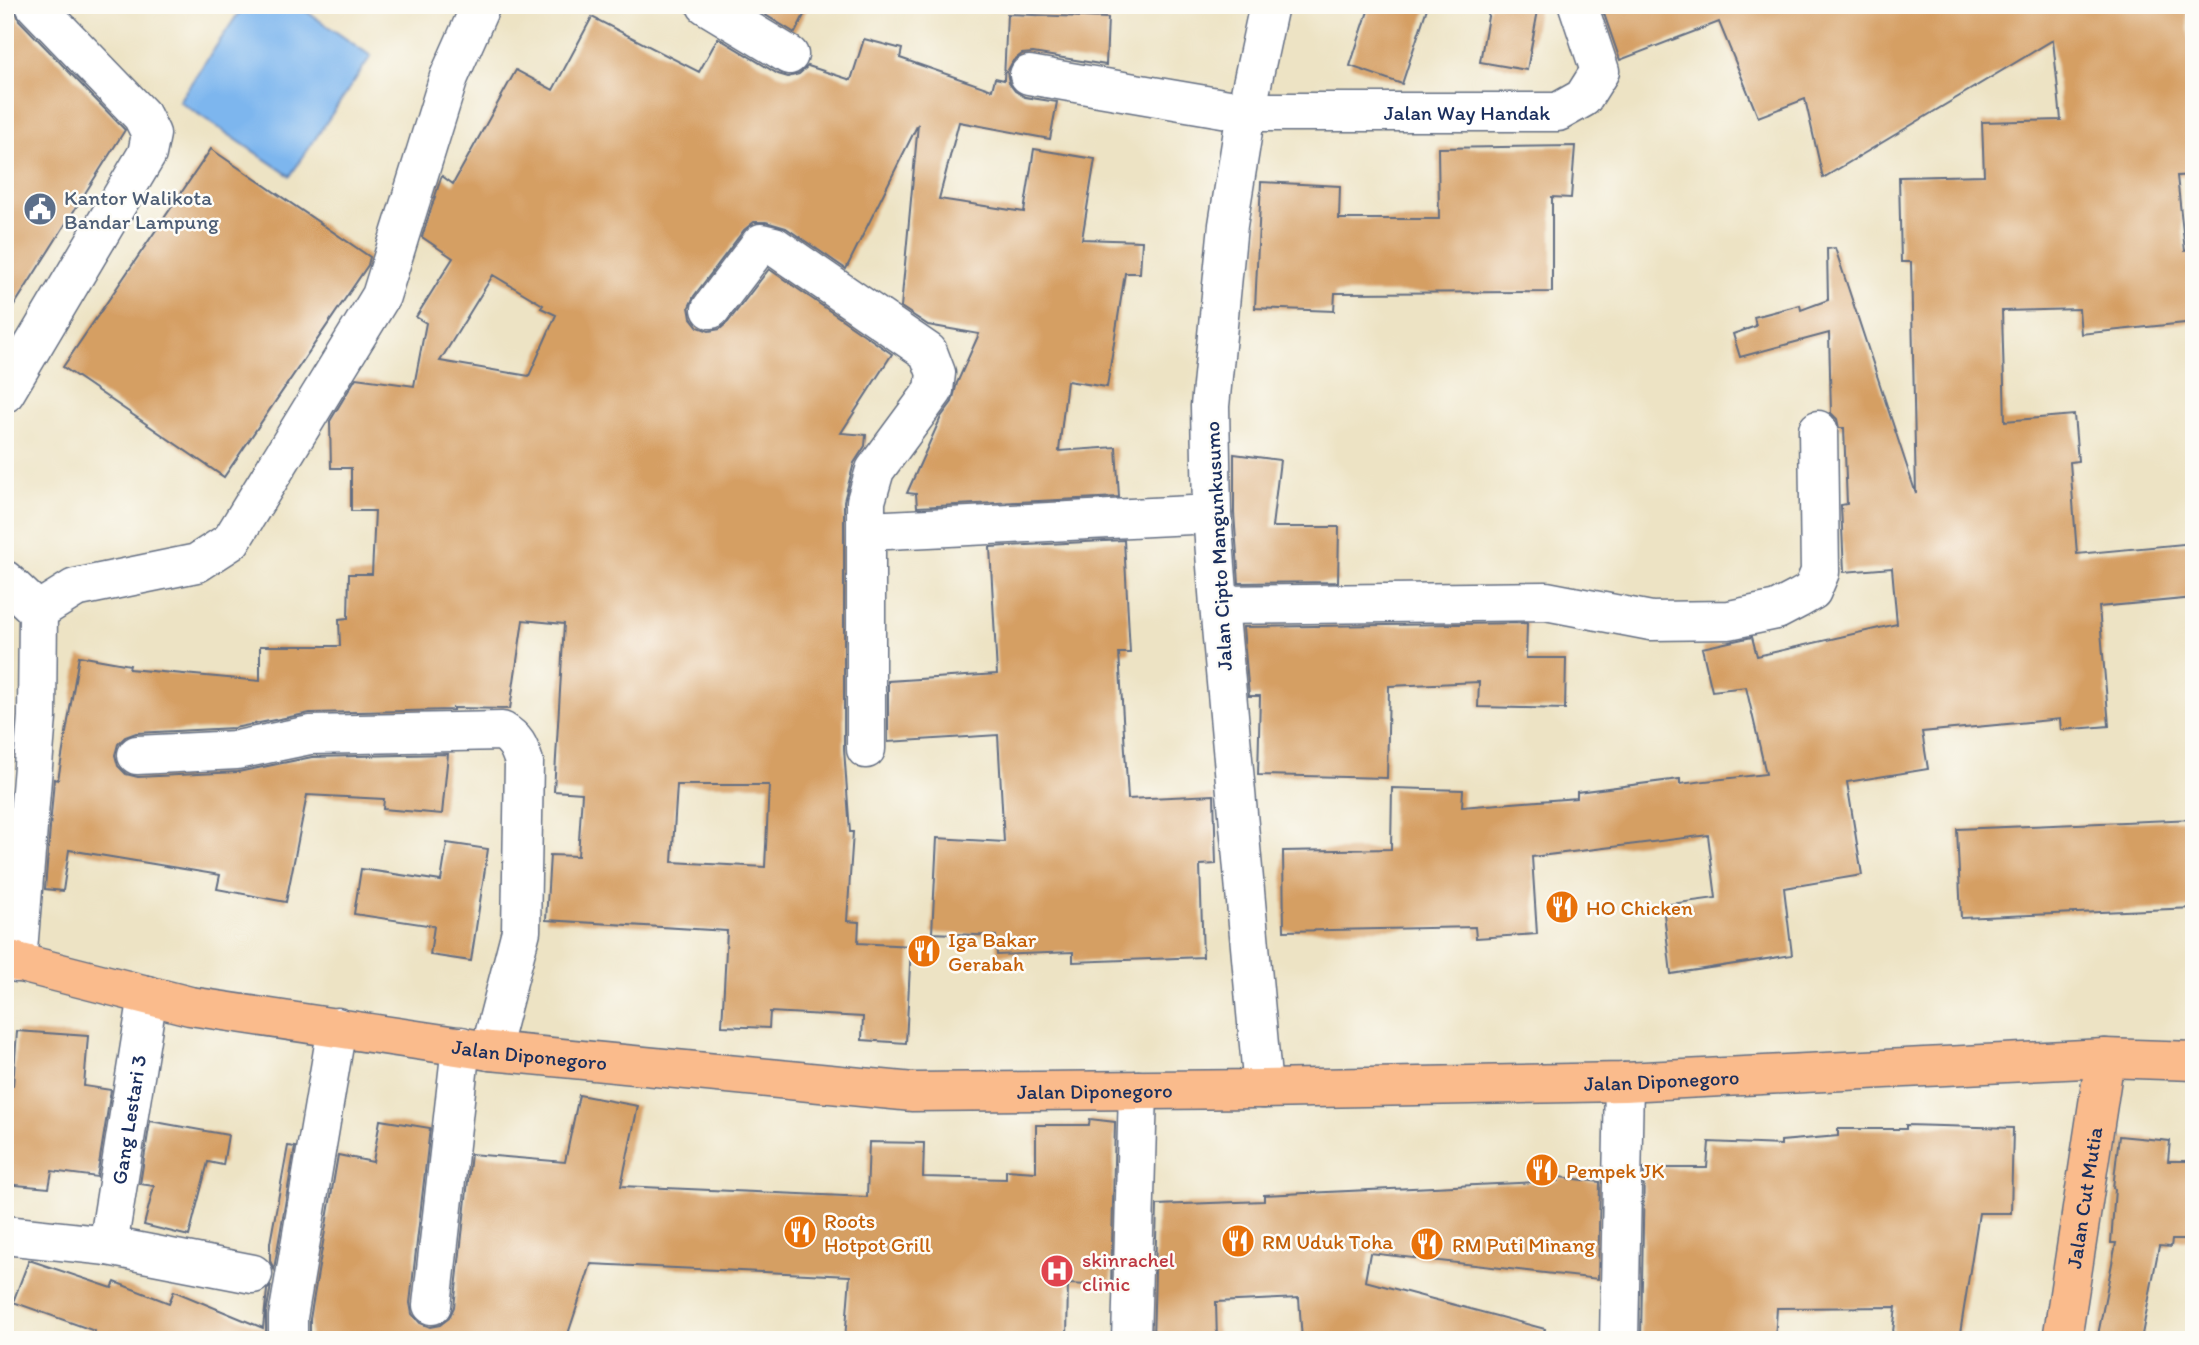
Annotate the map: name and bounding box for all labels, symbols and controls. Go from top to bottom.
street label: Jalan Way Handak [1384,100,1550,125]
place label: Kantor Walikota Bandar Lampung [64,185,219,234]
public building icon: Kantor Walikota Bandar Lampung [21,190,59,228]
street label: Jalan Cipto Mangunkusumo [1199,420,1237,672]
restaurant icon: HO Chicken [1543,888,1581,926]
place label: HO Chicken [1586,895,1693,920]
place label: Iga Bakar Gerabah [948,927,1037,976]
restaurant icon: Iga Bakar Gerabah [905,932,943,970]
street label: Jalan Diponegoro [450,1033,608,1075]
street label: Gang Lestari 3 [105,1053,151,1186]
street label: Jalan Diponegoro [1584,1064,1740,1095]
street label: Jalan Diponegoro [1017,1077,1173,1104]
street label: Jalan Cut Mutia [2061,1125,2107,1270]
restaurant icon: Pempek JK [1523,1151,1561,1189]
place label: Pempek JK [1566,1158,1664,1183]
place label: Roots Hotpot Grill [824,1208,931,1257]
restaurant icon: Roots Hotpot Grill [781,1213,819,1251]
restaurant icon: RM Uduk Toha [1219,1222,1257,1260]
restaurant icon: RM Puti Minang [1408,1225,1446,1263]
place label: RM Uduk Toha [1262,1229,1393,1254]
place label: RM Puti Minang [1452,1232,1595,1257]
place label: skinrachel clinic [1082,1247,1175,1296]
hospital icon: skinrachel clinic [1038,1252,1076,1290]

